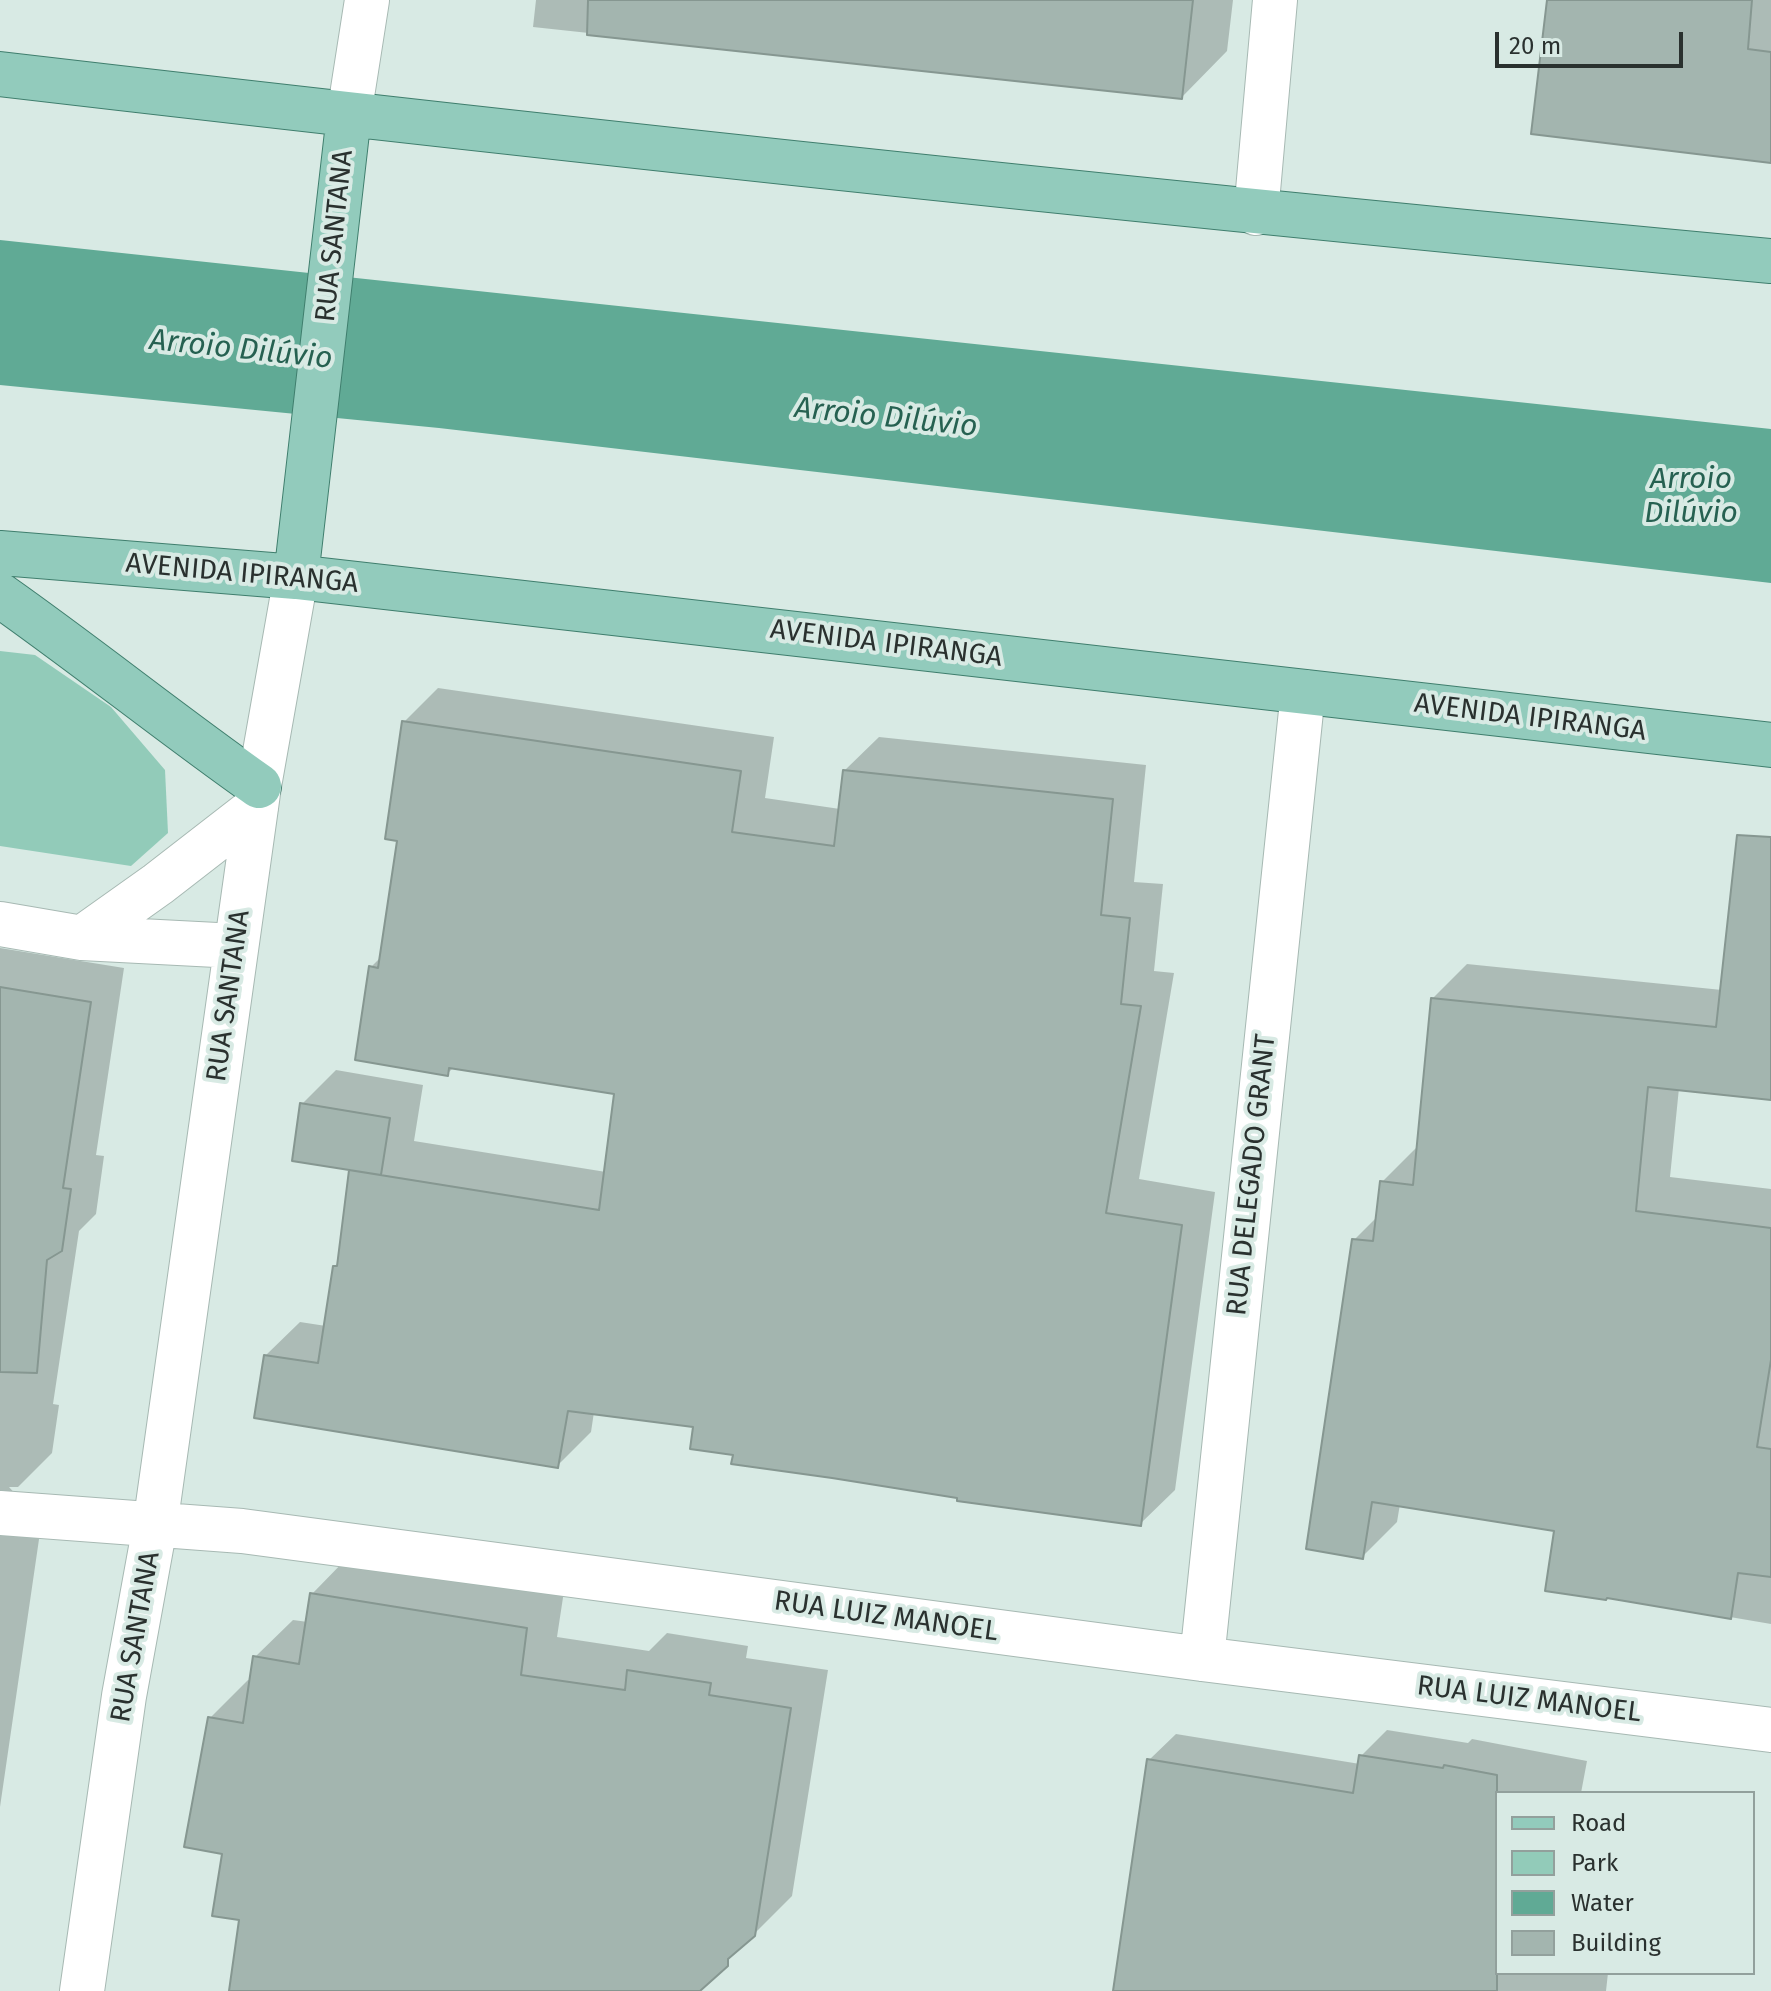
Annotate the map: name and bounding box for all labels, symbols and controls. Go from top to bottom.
scale bar [1499,16,1687,66]
text: 20 m [1509,32,1561,60]
street label: RUA SANTANA [309,148,361,324]
water label: Arroio Dilúvio [148,323,334,377]
water label: Arroio Dilúvio [793,391,979,445]
water label: Arroio Dilúvio [1644,462,1738,532]
street label: AVENIDA IPIRANGA [124,547,360,601]
street label: AVENIDA IPIRANGA [768,613,1004,675]
street label: AVENIDA IPIRANGA [1412,687,1648,749]
street label: RUA SANTANA [200,908,258,1084]
street label: RUA DELEGADO GRANT [1221,1033,1283,1317]
street label: RUA SANTANA [104,1549,168,1725]
street label: RUA LUIZ MANOEL [772,1585,1000,1649]
street label: RUA LUIZ MANOEL [1415,1670,1643,1730]
legend [1495,1791,1755,1975]
text: Road [1571,1809,1626,1837]
text: Park [1571,1849,1618,1877]
text: Water [1571,1889,1634,1917]
text: Building [1571,1929,1661,1957]

